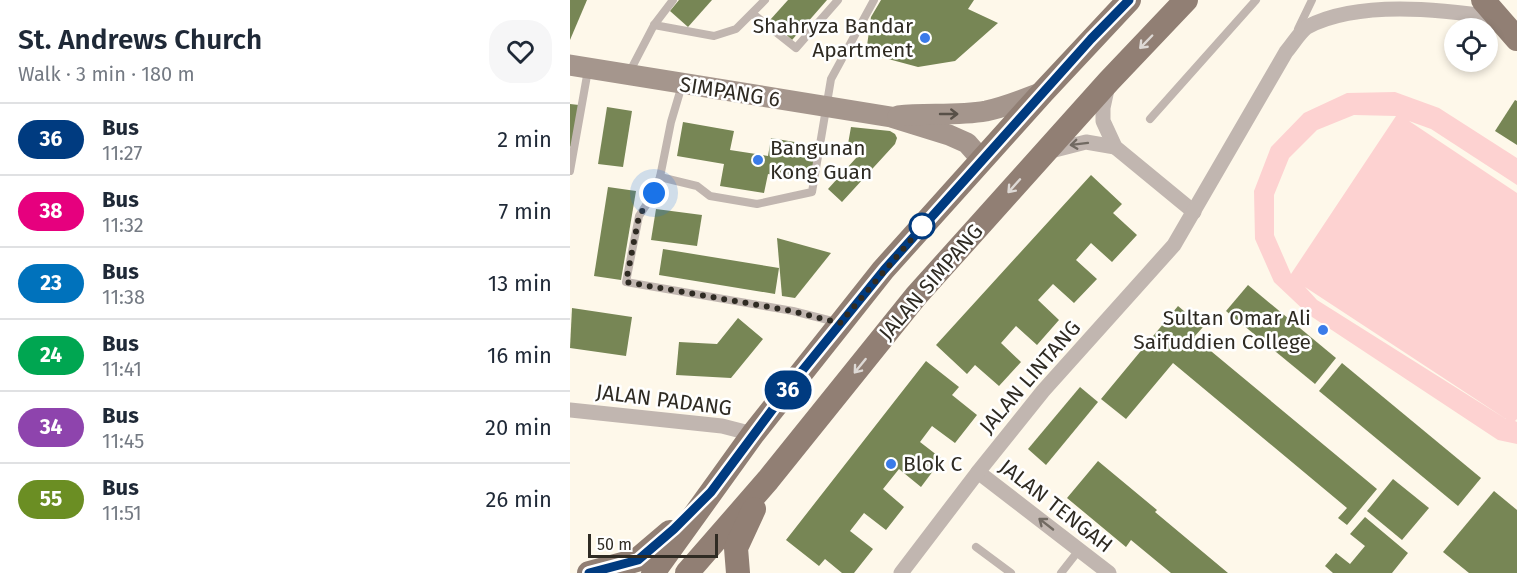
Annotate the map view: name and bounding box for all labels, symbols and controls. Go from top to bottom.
place label: Shahryza Bandar Apartment [753,13,913,63]
map controls [1444,18,1498,72]
button: locate [1444,18,1498,72]
button: heart [489,20,552,83]
text: St. Andrews Church [18,23,262,56]
marker: Shahryza Bandar Apartment [918,31,932,45]
one-way arrow [1139,35,1153,50]
text: Walk · 3 min · 180 m [18,62,195,86]
street label: SIMPANG 6 [678,71,782,113]
one-way arrow [939,108,959,120]
text: Bus [102,114,139,141]
text: 36 [40,126,62,152]
text: 2 min [497,126,552,153]
place label: Bangunan Kong Guan [770,135,872,185]
one-way arrow [1070,139,1090,150]
text: 11:27 [102,141,142,165]
marker: Bangunan Kong Guan [751,153,765,167]
your location [639,178,669,208]
one-way arrow [1007,179,1021,194]
text: Bus [102,186,139,213]
text: 38 [39,198,63,224]
text: 7 min [498,198,552,225]
text: 11:32 [102,213,144,237]
unlabelled marker [909,213,935,239]
street label: JALAN SIMPANG [873,219,989,345]
text: Bus [102,258,139,285]
text: 23 [40,270,62,296]
text: 13 min [488,270,552,297]
text: 11:38 [102,285,145,309]
place label: Sultan Omar Ali Saifuddien College [1133,305,1311,355]
street label: JALAN LINTANG [974,315,1086,439]
marker: Sultan Omar Ali Saifuddien College [1316,323,1330,337]
text: Bus [102,330,139,357]
text: 24 [40,342,62,368]
text: 16 min [487,342,552,369]
text: 11:41 [102,357,142,381]
one-way arrow [853,358,867,373]
line badge: 36 [761,370,815,410]
text: 36 [777,377,799,403]
street label: JALAN PADANG [595,379,733,421]
text: Bus [102,402,139,429]
text: 34 [40,414,62,440]
text: 20 min [485,414,552,441]
text: 11:45 [102,429,144,453]
place label: Blok C [903,451,962,477]
street label: JALAN TENGAH [994,454,1118,558]
marker: Blok C [884,457,898,471]
text: Bus [102,474,139,501]
text: 55 [40,486,62,512]
text: 26 min [486,486,552,513]
text: 11:51 [102,501,142,525]
one-way arrow [1038,518,1054,531]
scale bar [588,531,718,558]
text: 50 m [597,535,632,554]

